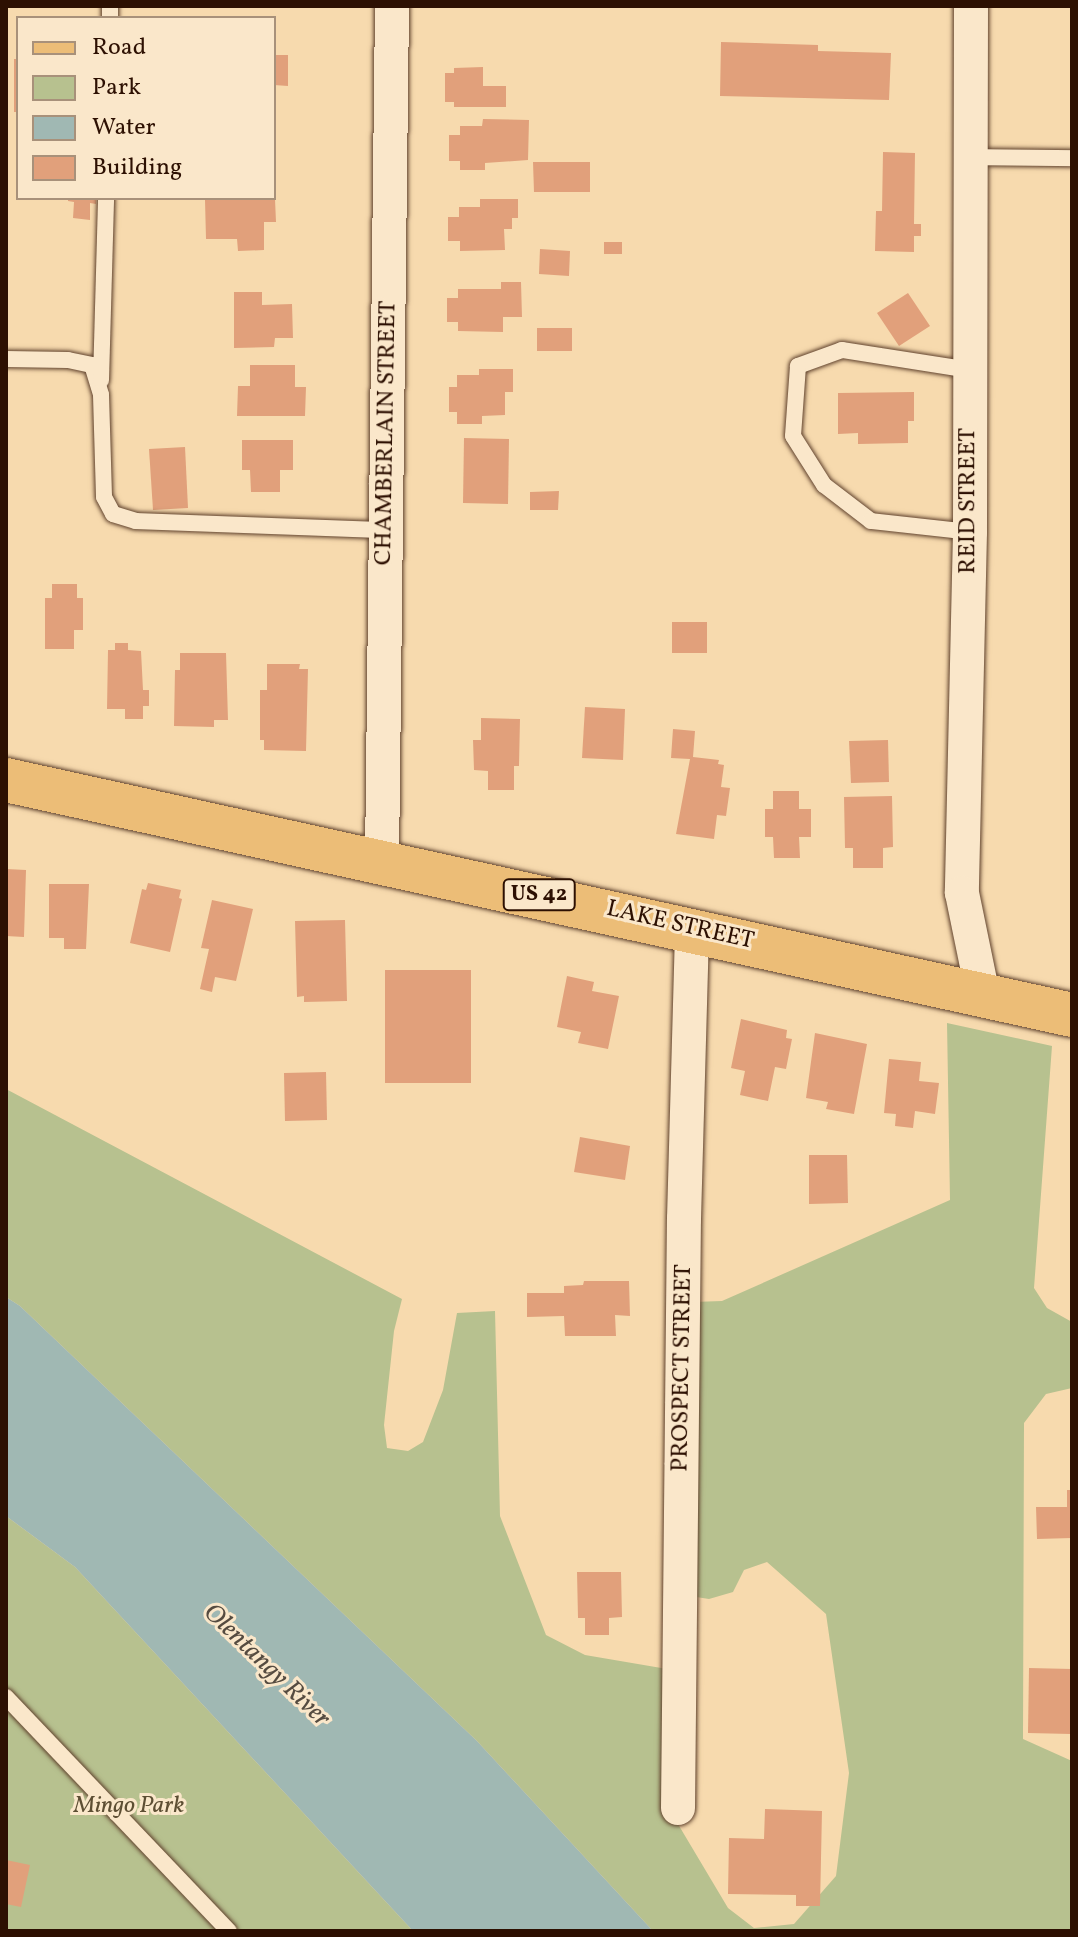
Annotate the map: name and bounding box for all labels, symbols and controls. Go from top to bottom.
legend [16,16,276,200]
text: Road [92,31,146,65]
text: Park [92,71,141,105]
text: Water [92,111,156,145]
text: Building [92,151,182,185]
street label: CHAMBERLAIN STREET [370,300,404,566]
street label: REID STREET [955,428,983,574]
road number: US 42 [501,877,577,913]
street label: LAKE STREET [604,895,756,957]
street label: PROSPECT STREET [667,1263,699,1473]
water label: Olentangy River [196,1598,336,1734]
park label: Mingo Park [74,1793,184,1821]

